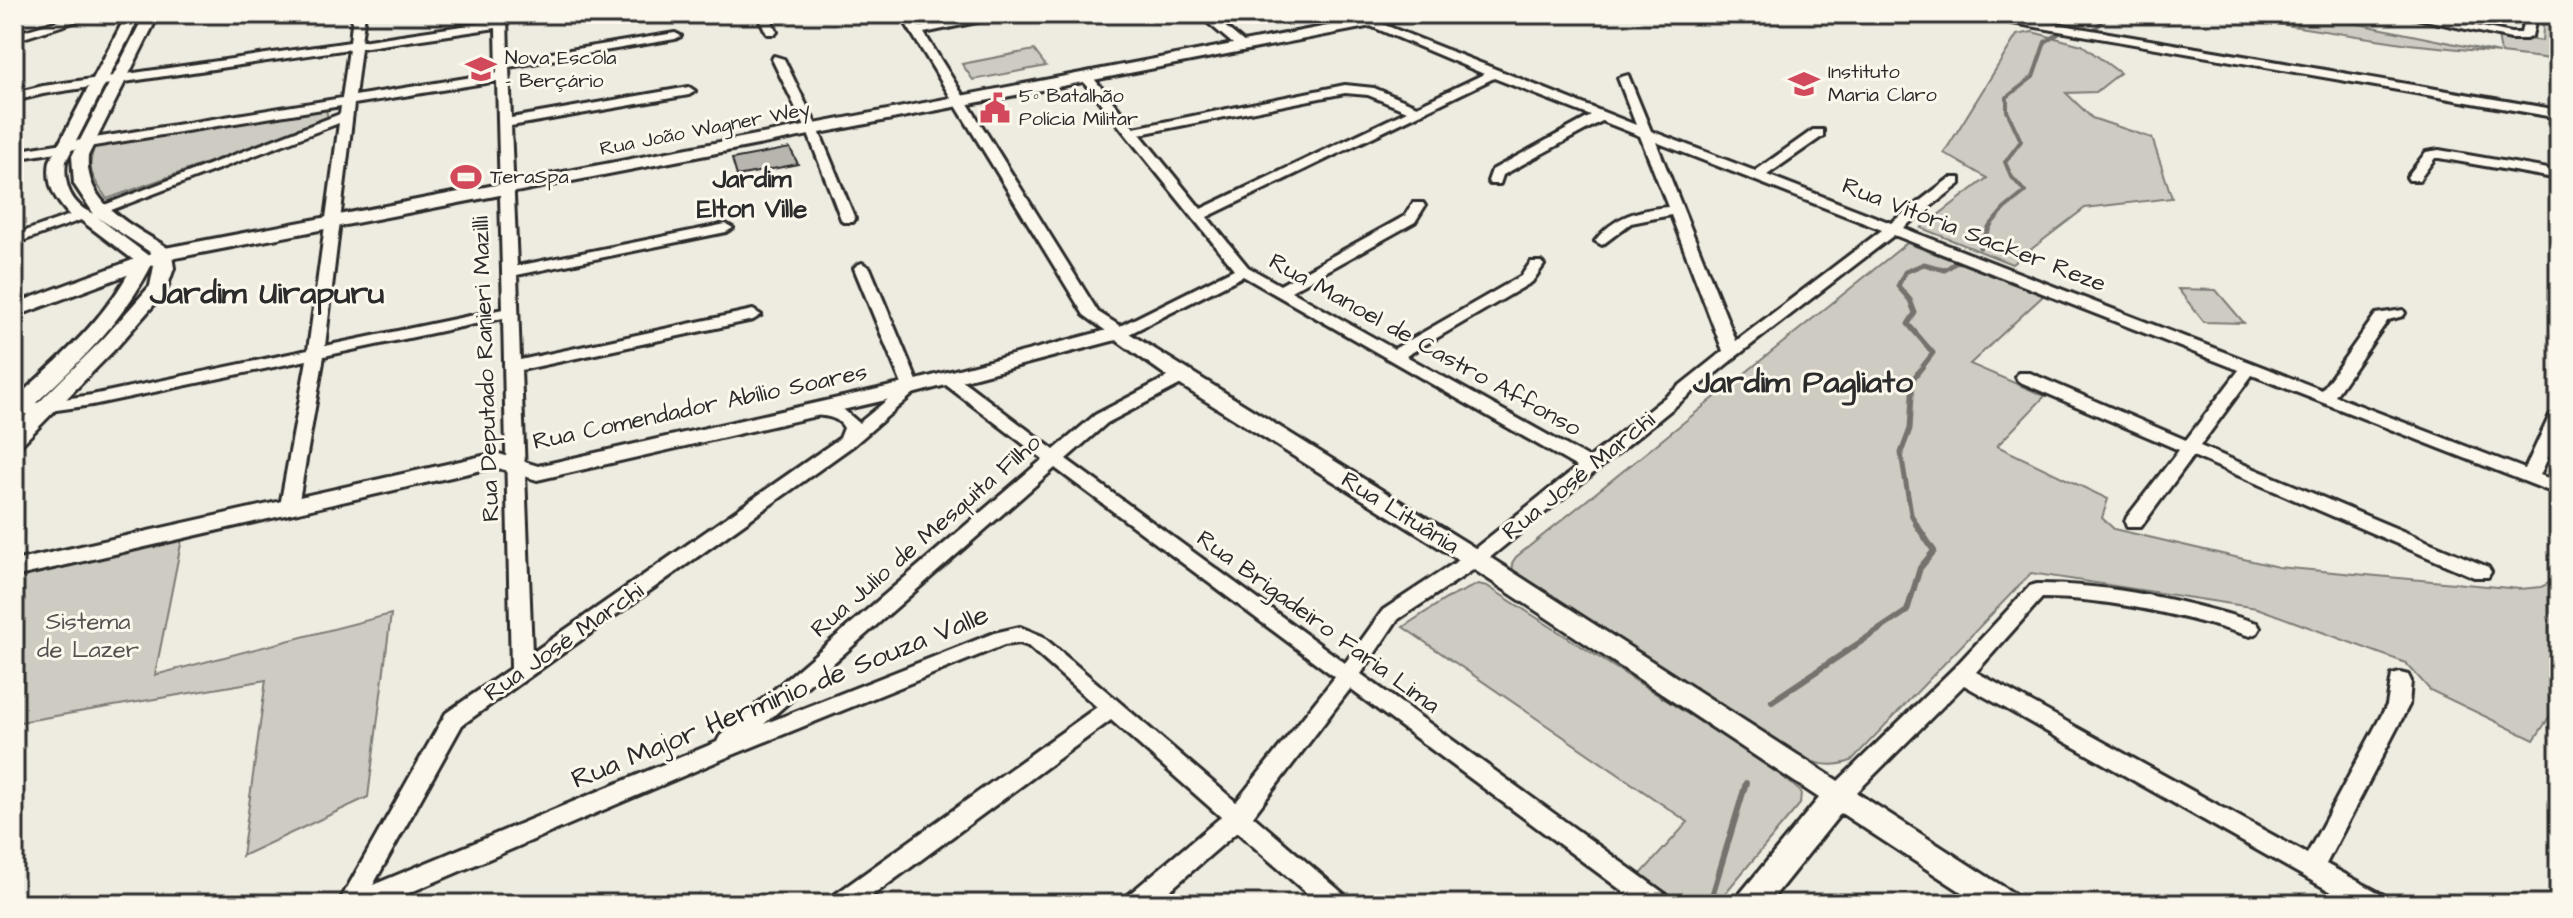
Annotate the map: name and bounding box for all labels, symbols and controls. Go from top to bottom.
place label: Nova Escola - Berçário [505,44,616,95]
school or university icon: Nova Escola - Berçário [464,52,498,86]
place label: Instituto Maria Claro [1828,58,1937,109]
school or university icon: Instituto Maria Claro [1787,67,1821,101]
place label: 5º Batalhão Polícia Militar [1019,82,1138,133]
public building icon: 5º Batalhão Polícia Militar [978,91,1012,125]
street label: Rua João Wagner Wey [597,95,813,164]
sports icon: TeraSpa [449,160,483,194]
district label: Jardim Elton Ville [697,161,807,227]
place label: TeraSpa [490,163,569,191]
street label: Rua Vitória Sacker Reze [1837,169,2111,301]
street label: Rua Deputado Ranieri Mazilli [464,215,508,522]
street label: Rua Manoel de Castro Affonso [1263,245,1588,445]
district label: Jardim Uirapuru [149,271,384,316]
street label: Rua Comendador Abílio Soares [530,355,870,459]
district label: Jardim Pagliato [1692,360,1914,406]
street label: Rua José Marchi [1495,403,1663,548]
street label: Rua Julio de Mesquita Filho [803,426,1049,646]
street label: Rua Lituânia [1334,463,1466,563]
street label: Rua Brigadeiro Faria Lima [1189,522,1447,723]
street label: Rua José Marchi [477,574,651,710]
street label: Rua Major Herminio de Souza Valle [565,595,995,799]
park label: Sistema de Lazer [37,605,139,667]

